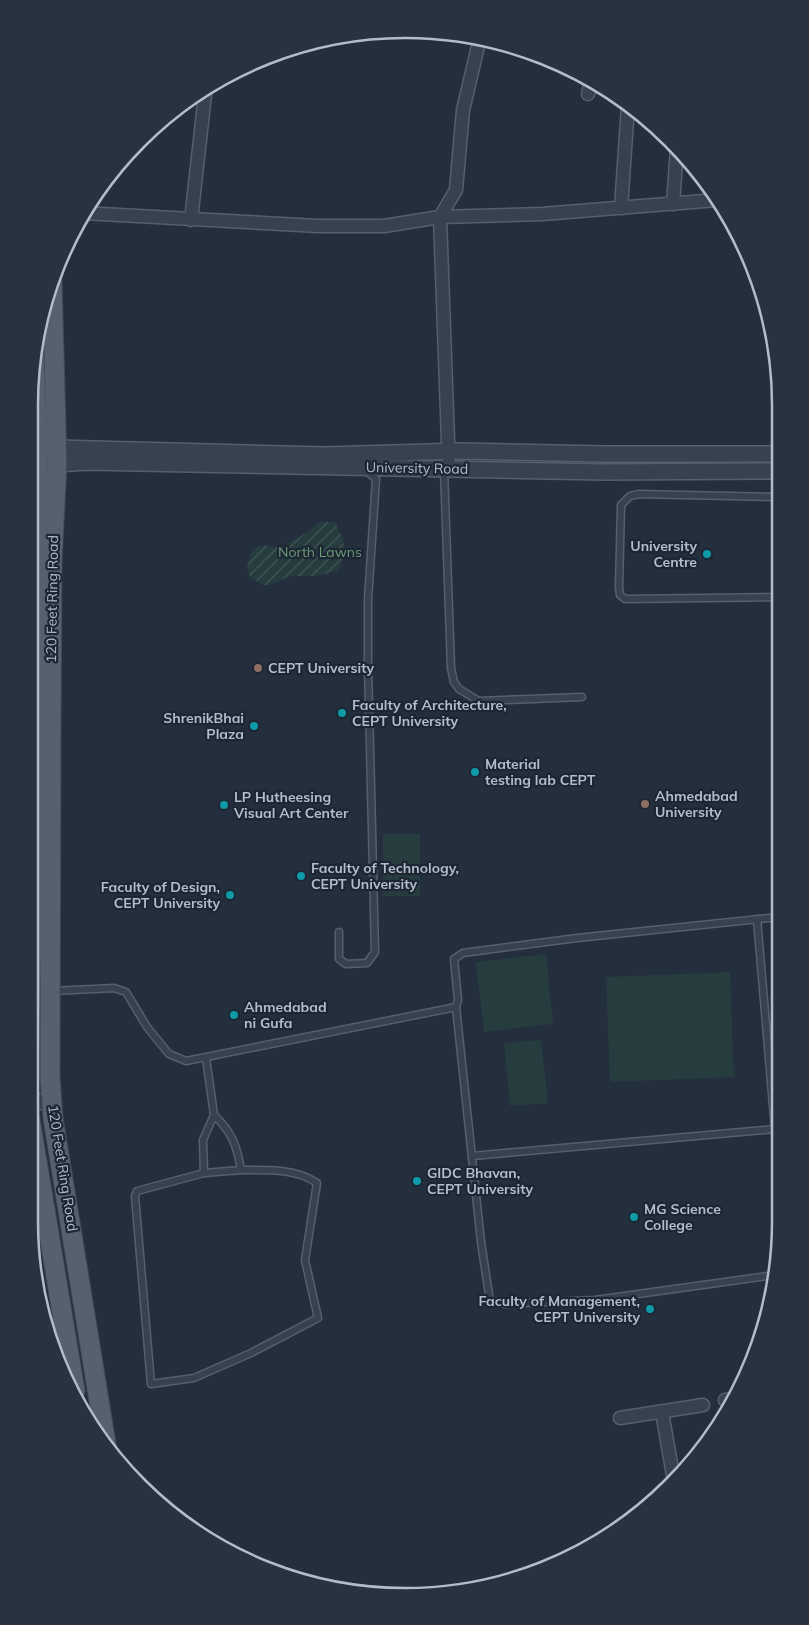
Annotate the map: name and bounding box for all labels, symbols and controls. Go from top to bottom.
street label: University Road [366,458,468,478]
street label: 120 Feet Ring Road [42,535,62,663]
place label: University Centre [630,537,697,571]
park label: North Lawns [278,543,362,561]
marker: University Centre [701,548,713,560]
place label: CEPT University [268,659,375,677]
marker: CEPT University [252,662,264,674]
place label: Faculty of Architecture, CEPT University [352,696,507,730]
marker: Faculty of Architecture, CEPT University [336,707,348,719]
place label: ShrenikBhai Plaza [163,709,244,743]
marker: ShrenikBhai Plaza [248,720,260,732]
place label: Material testing lab CEPT [485,755,596,789]
marker: Material testing lab CEPT [469,766,481,778]
place label: Ahmedabad University [655,787,738,821]
place label: LP Hutheesing Visual Art Center [233,788,349,822]
marker: Ahmedabad University [639,798,651,810]
marker: LP Hutheesing Visual Art Center [218,799,230,811]
place label: Faculty of Technology, CEPT University [311,859,459,893]
marker: Faculty of Technology, CEPT University [295,870,307,882]
place label: Faculty of Design, CEPT University [101,878,220,912]
marker: Faculty of Design, CEPT University [224,889,236,901]
place label: Ahmedabad ni Gufa [244,998,327,1032]
marker: Ahmedabad ni Gufa [228,1009,240,1021]
street label: 120 Feet Ring Road [44,1103,82,1233]
place label: GIDC Bhavan, CEPT University [427,1164,534,1198]
marker: GIDC Bhavan, CEPT University [411,1175,423,1187]
place label: MG Science College [644,1200,721,1234]
marker: MG Science College [628,1211,640,1223]
place label: Faculty of Management, CEPT University [478,1292,640,1326]
marker: Faculty of Management, CEPT University [644,1303,656,1315]

